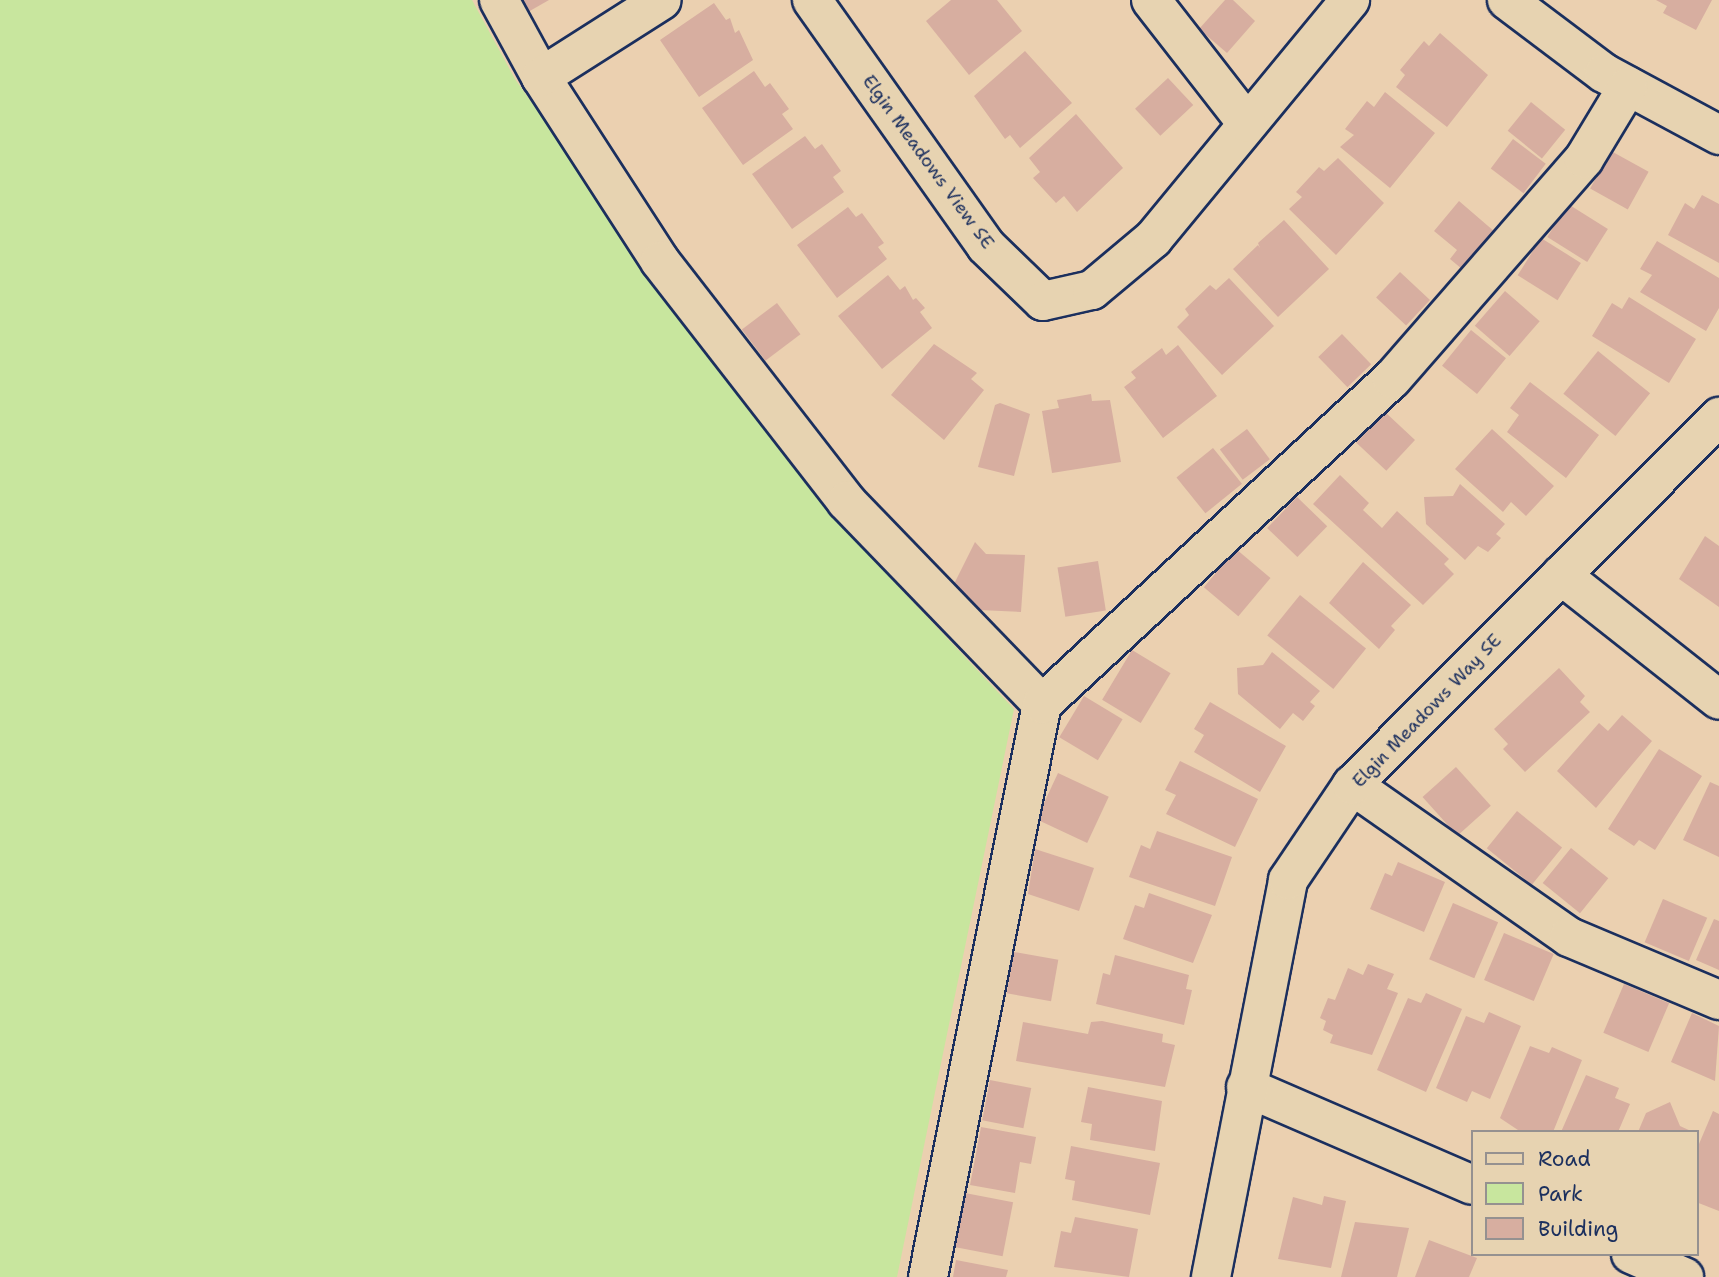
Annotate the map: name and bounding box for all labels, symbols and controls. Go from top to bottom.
street label: Elgin Meadows View SE [858,71,998,253]
street label: Elgin Meadows Way SE [1348,630,1506,792]
legend [1470,1130,1698,1256]
text: Road [1538,1145,1591,1173]
text: Park [1538,1180,1583,1208]
text: Building [1538,1215,1618,1243]

